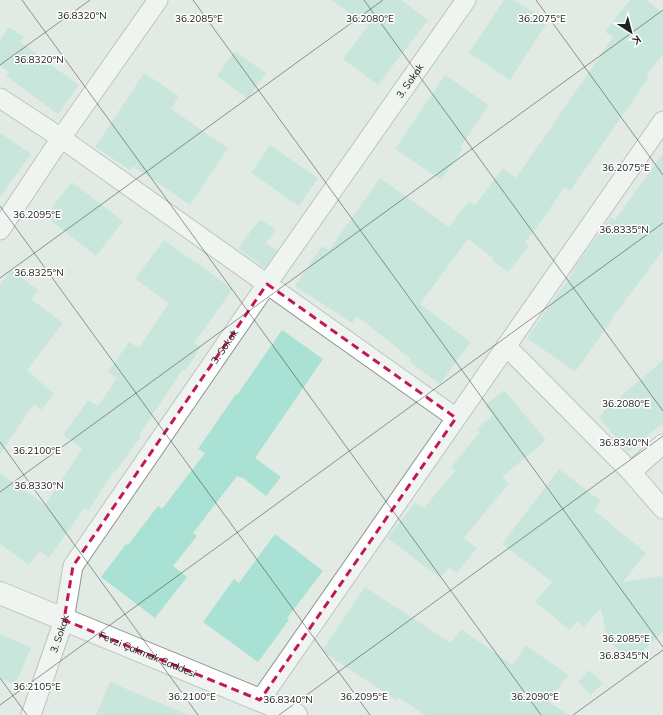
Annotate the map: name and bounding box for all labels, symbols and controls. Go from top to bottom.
text: 36.8320°N [57,9,107,22]
text: 36.2085°E [175,12,223,25]
text: 36.2080°E [346,12,394,25]
text: 36.2075°E [518,12,566,25]
north arrow [611,12,651,52]
text: K [629,32,644,48]
text: 36.8320°N [14,53,64,66]
street label: 3. Sokak [393,60,427,100]
text: 36.2075°E [602,161,650,174]
text: 36.2095°E [13,208,61,221]
text: 36.8335°N [599,223,649,236]
text: 36.8325°N [14,266,64,279]
street label: 3. Sokak [208,326,241,366]
text: 36.2080°E [602,397,650,410]
text: 36.8340°N [599,436,649,449]
text: 36.2100°E [13,444,61,457]
text: 36.8330°N [14,479,64,492]
street label: 3. Sokak [47,613,71,654]
street label: Fevzi Çakmak Caddesi [97,628,199,680]
text: 36.2085°E [602,632,650,645]
text: 36.8345°N [599,649,649,662]
text: 36.2105°E [13,680,61,693]
text: 36.2100°E [168,690,216,703]
text: 36.2095°E [340,690,388,703]
text: 36.2090°E [511,690,559,703]
text: 36.8340°N [263,693,313,706]

